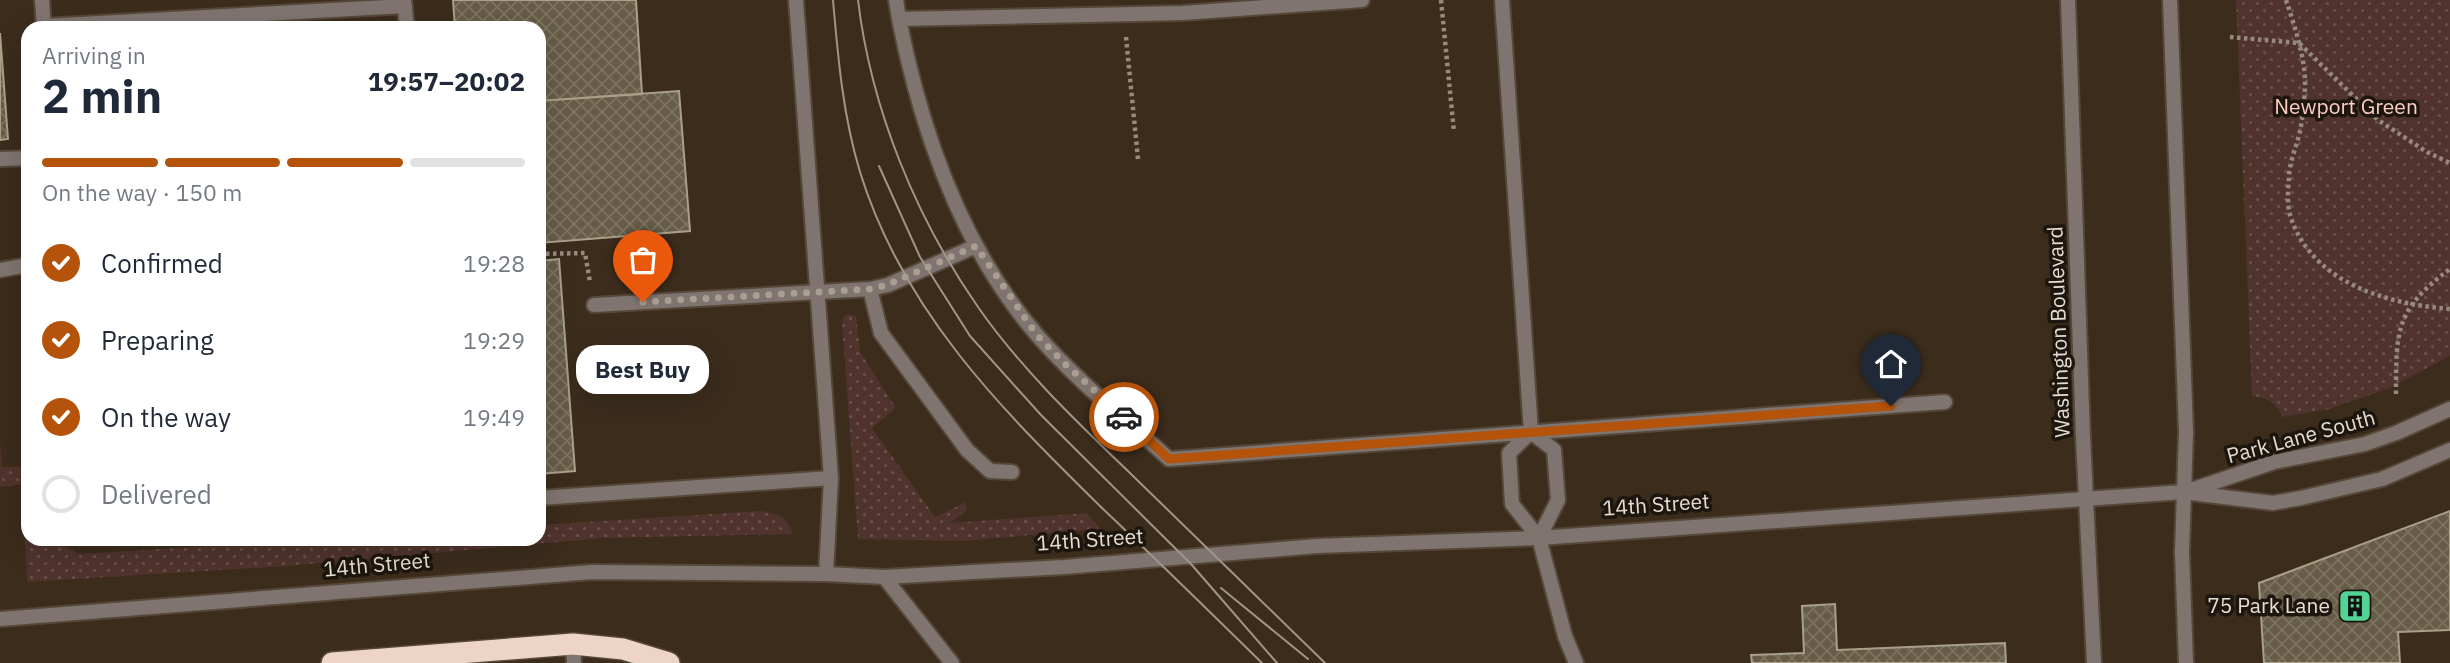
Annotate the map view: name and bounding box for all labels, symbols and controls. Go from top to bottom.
text: Arriving in [42,40,146,70]
text: 19:57–20:02 [368,64,525,98]
text: 2 min [42,66,162,126]
park label: Newport Green [2274,92,2418,120]
text: On the way · 150 m [42,177,242,207]
street label: Washington Boulevard [2040,226,2076,438]
pin [613,230,673,302]
icon: bag [624,241,662,279]
icon: check [42,244,80,282]
text: Confirmed [101,246,223,280]
text: 19:28 [463,248,525,278]
icon: check [42,321,80,359]
text: Preparing [101,323,214,357]
text: 19:29 [463,325,525,355]
pin [1861,334,1921,406]
callout: Best Buy [576,344,710,393]
icon: home [1872,345,1910,383]
text: Best Buy [595,354,690,384]
courier [1089,382,1159,452]
icon: check [42,398,80,436]
icon: car [1105,398,1143,436]
text: On the way [101,400,231,434]
text: 19:49 [463,402,525,432]
street label: Park Lane South [2223,403,2378,469]
text: Delivered [101,477,212,511]
street label: 14th Street [1602,486,1710,522]
street label: 14th Street [1036,521,1144,557]
street label: 14th Street [322,545,431,583]
building icon: 75 Park Lane [2336,587,2374,625]
place label: 75 Park Lane [2207,591,2330,619]

